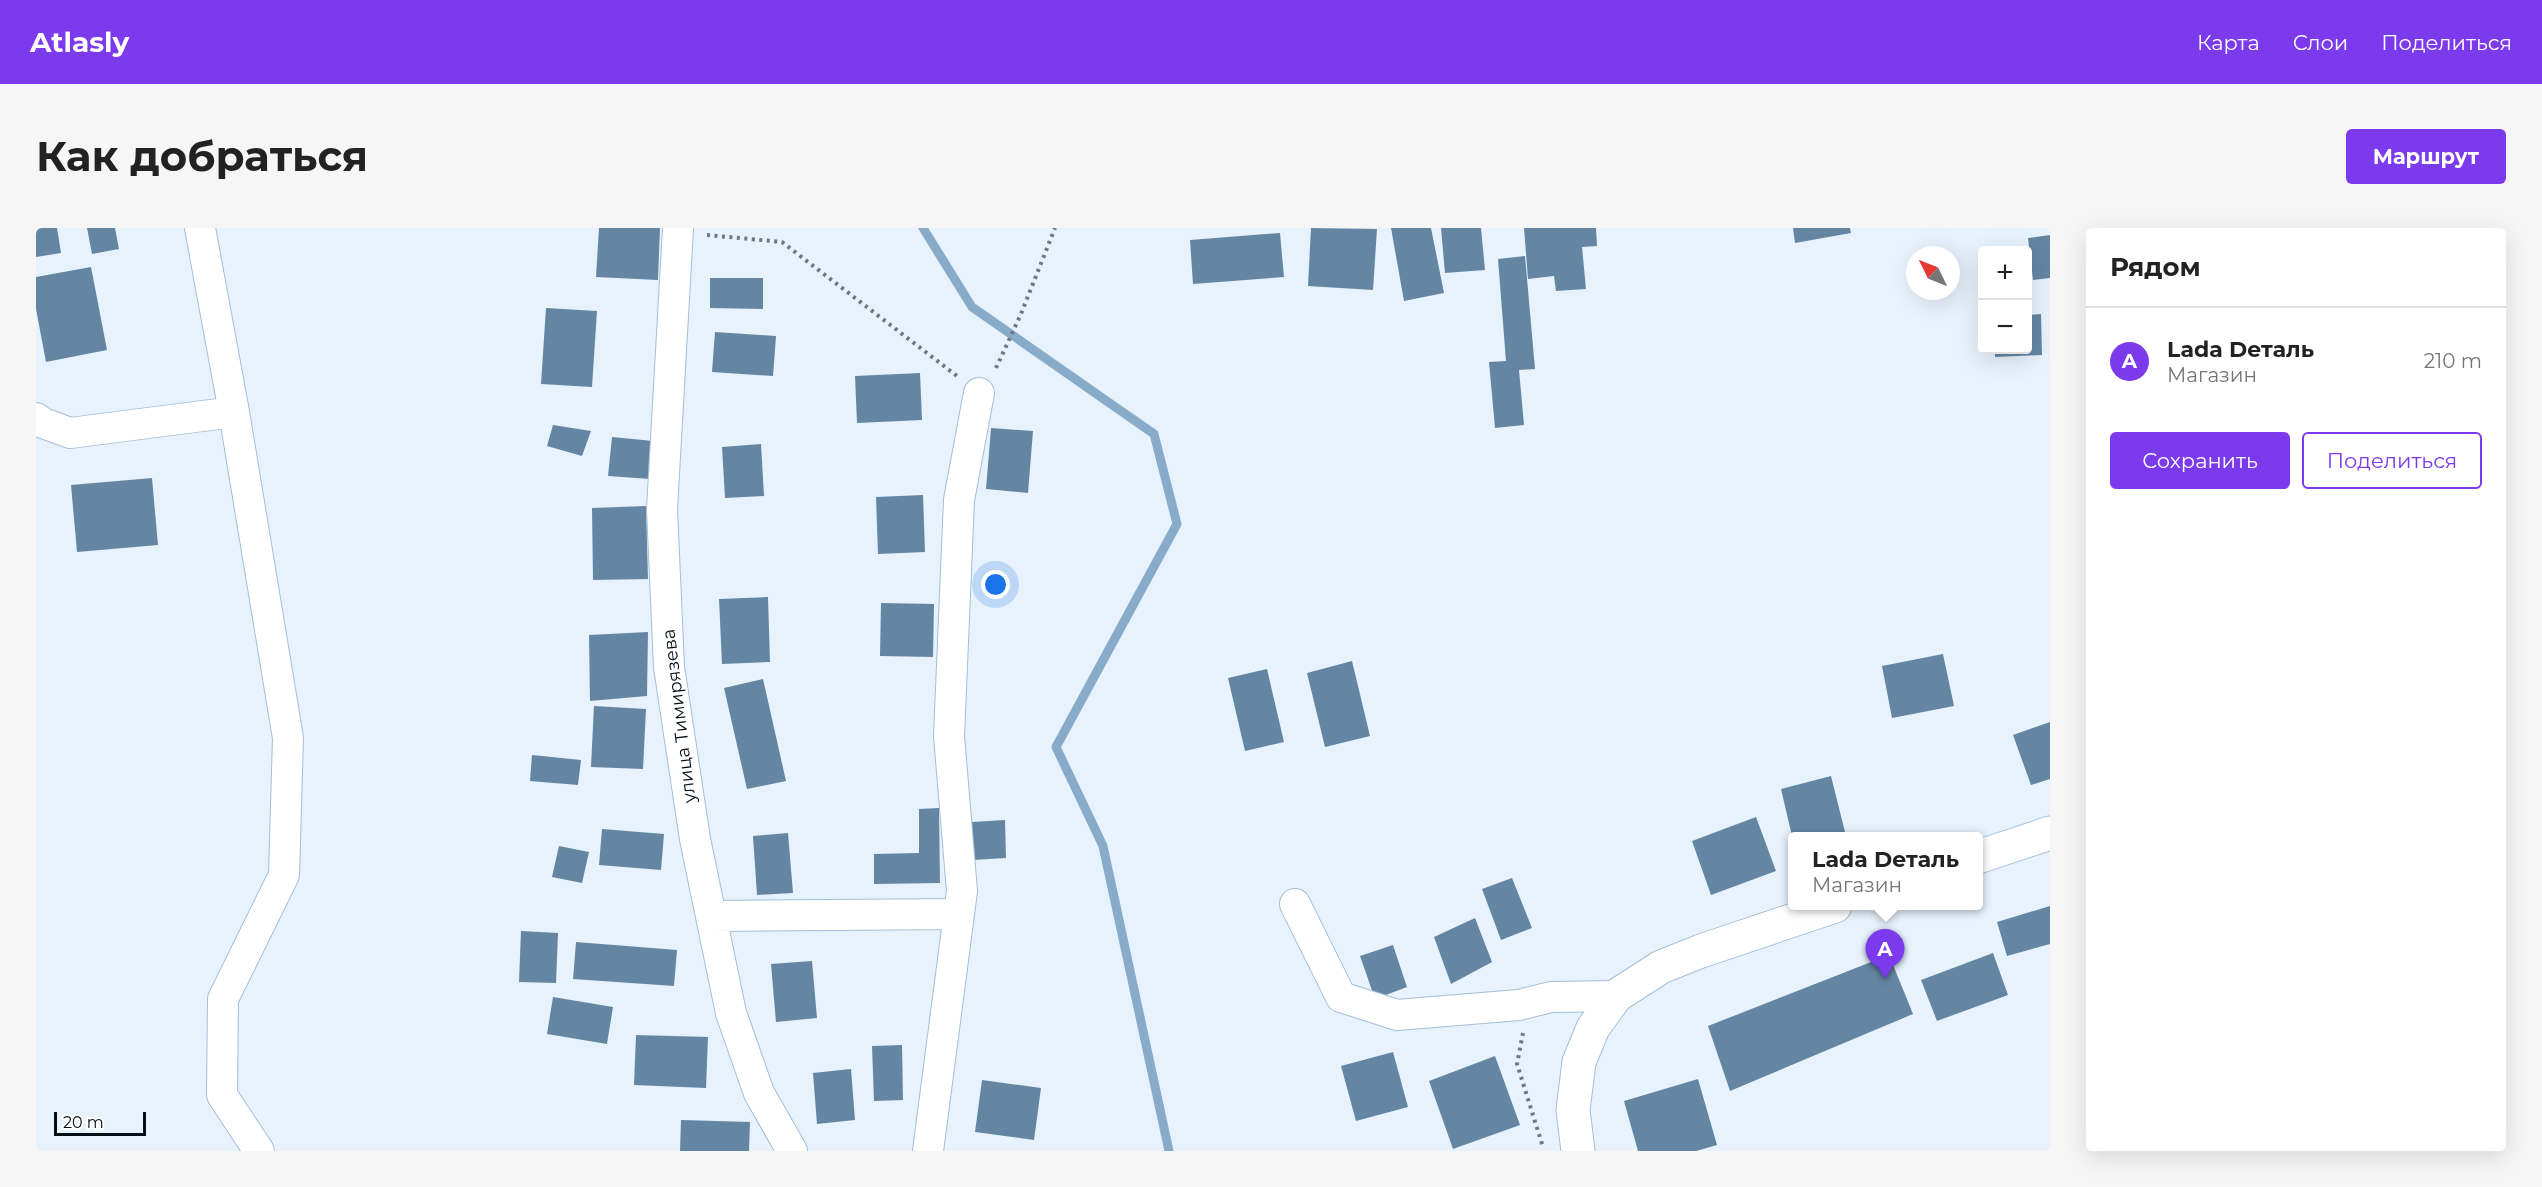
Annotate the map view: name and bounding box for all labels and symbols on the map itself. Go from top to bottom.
north arrow [1906,246,1960,300]
your location [981,570,1010,599]
street label: улица Тимирязева [657,628,701,805]
pin: A [1866,930,1904,979]
scale bar [54,1109,146,1136]

